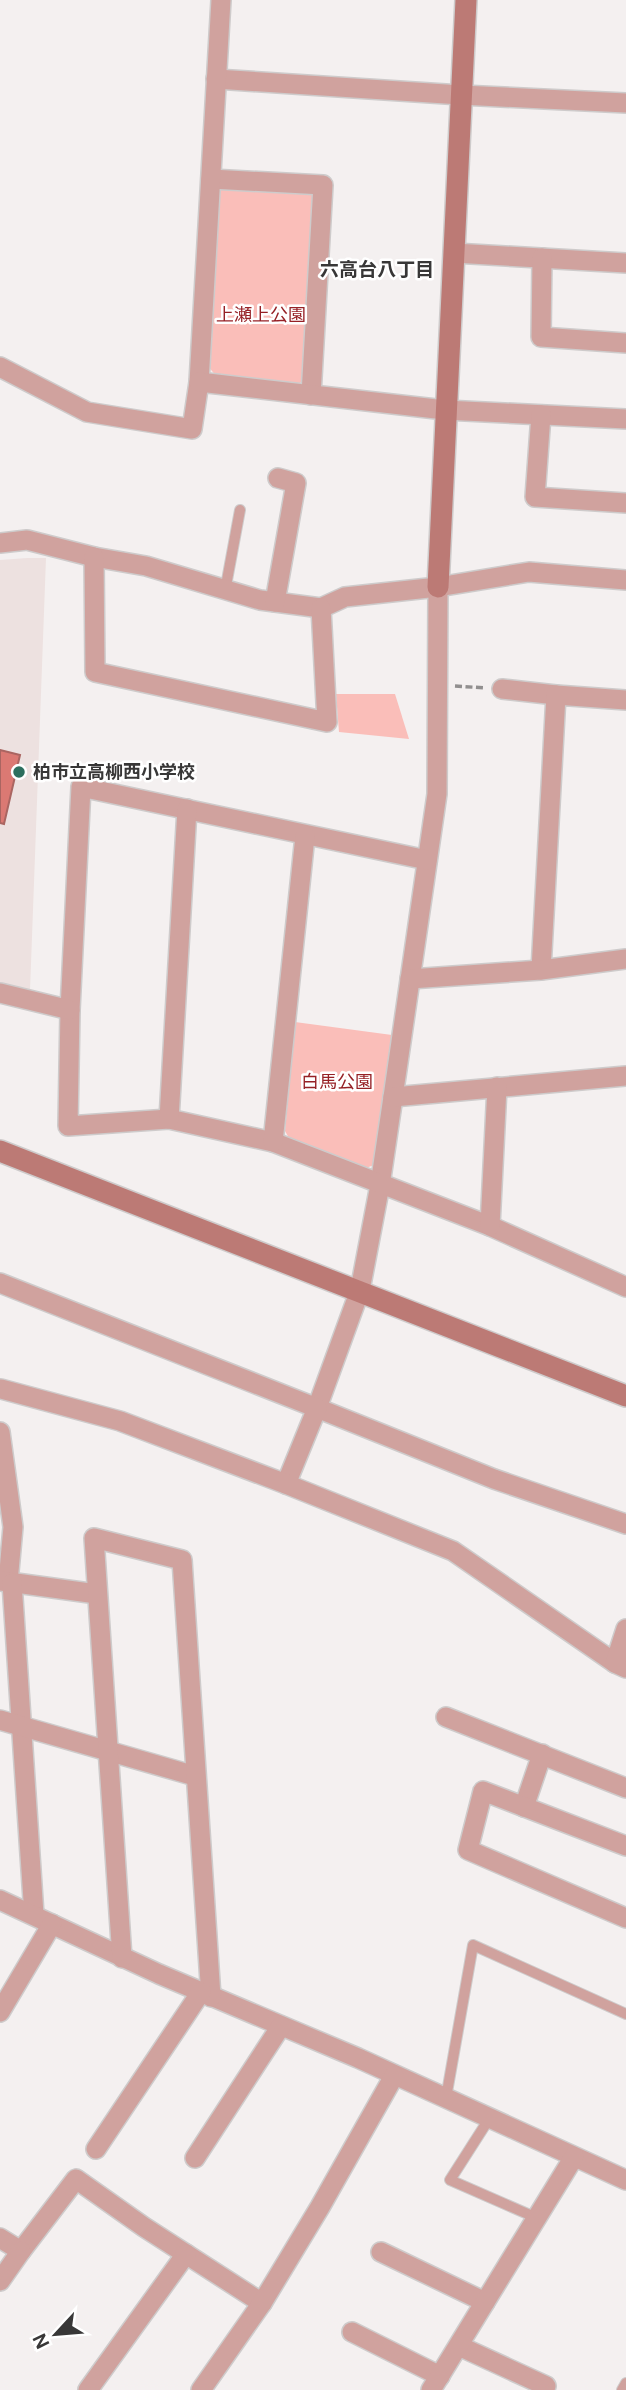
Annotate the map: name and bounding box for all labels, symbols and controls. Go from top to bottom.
district label: 六高台八丁目 [320,257,434,282]
park label: 上瀬上公園 [216,303,306,327]
place label: 柏市立高柳西小学校 [33,760,195,784]
marker: 柏市立高柳西小学校 [11,764,27,780]
park label: 白馬公園 [301,1070,373,1094]
north arrow [21,2299,91,2369]
text: N [27,2330,55,2353]

